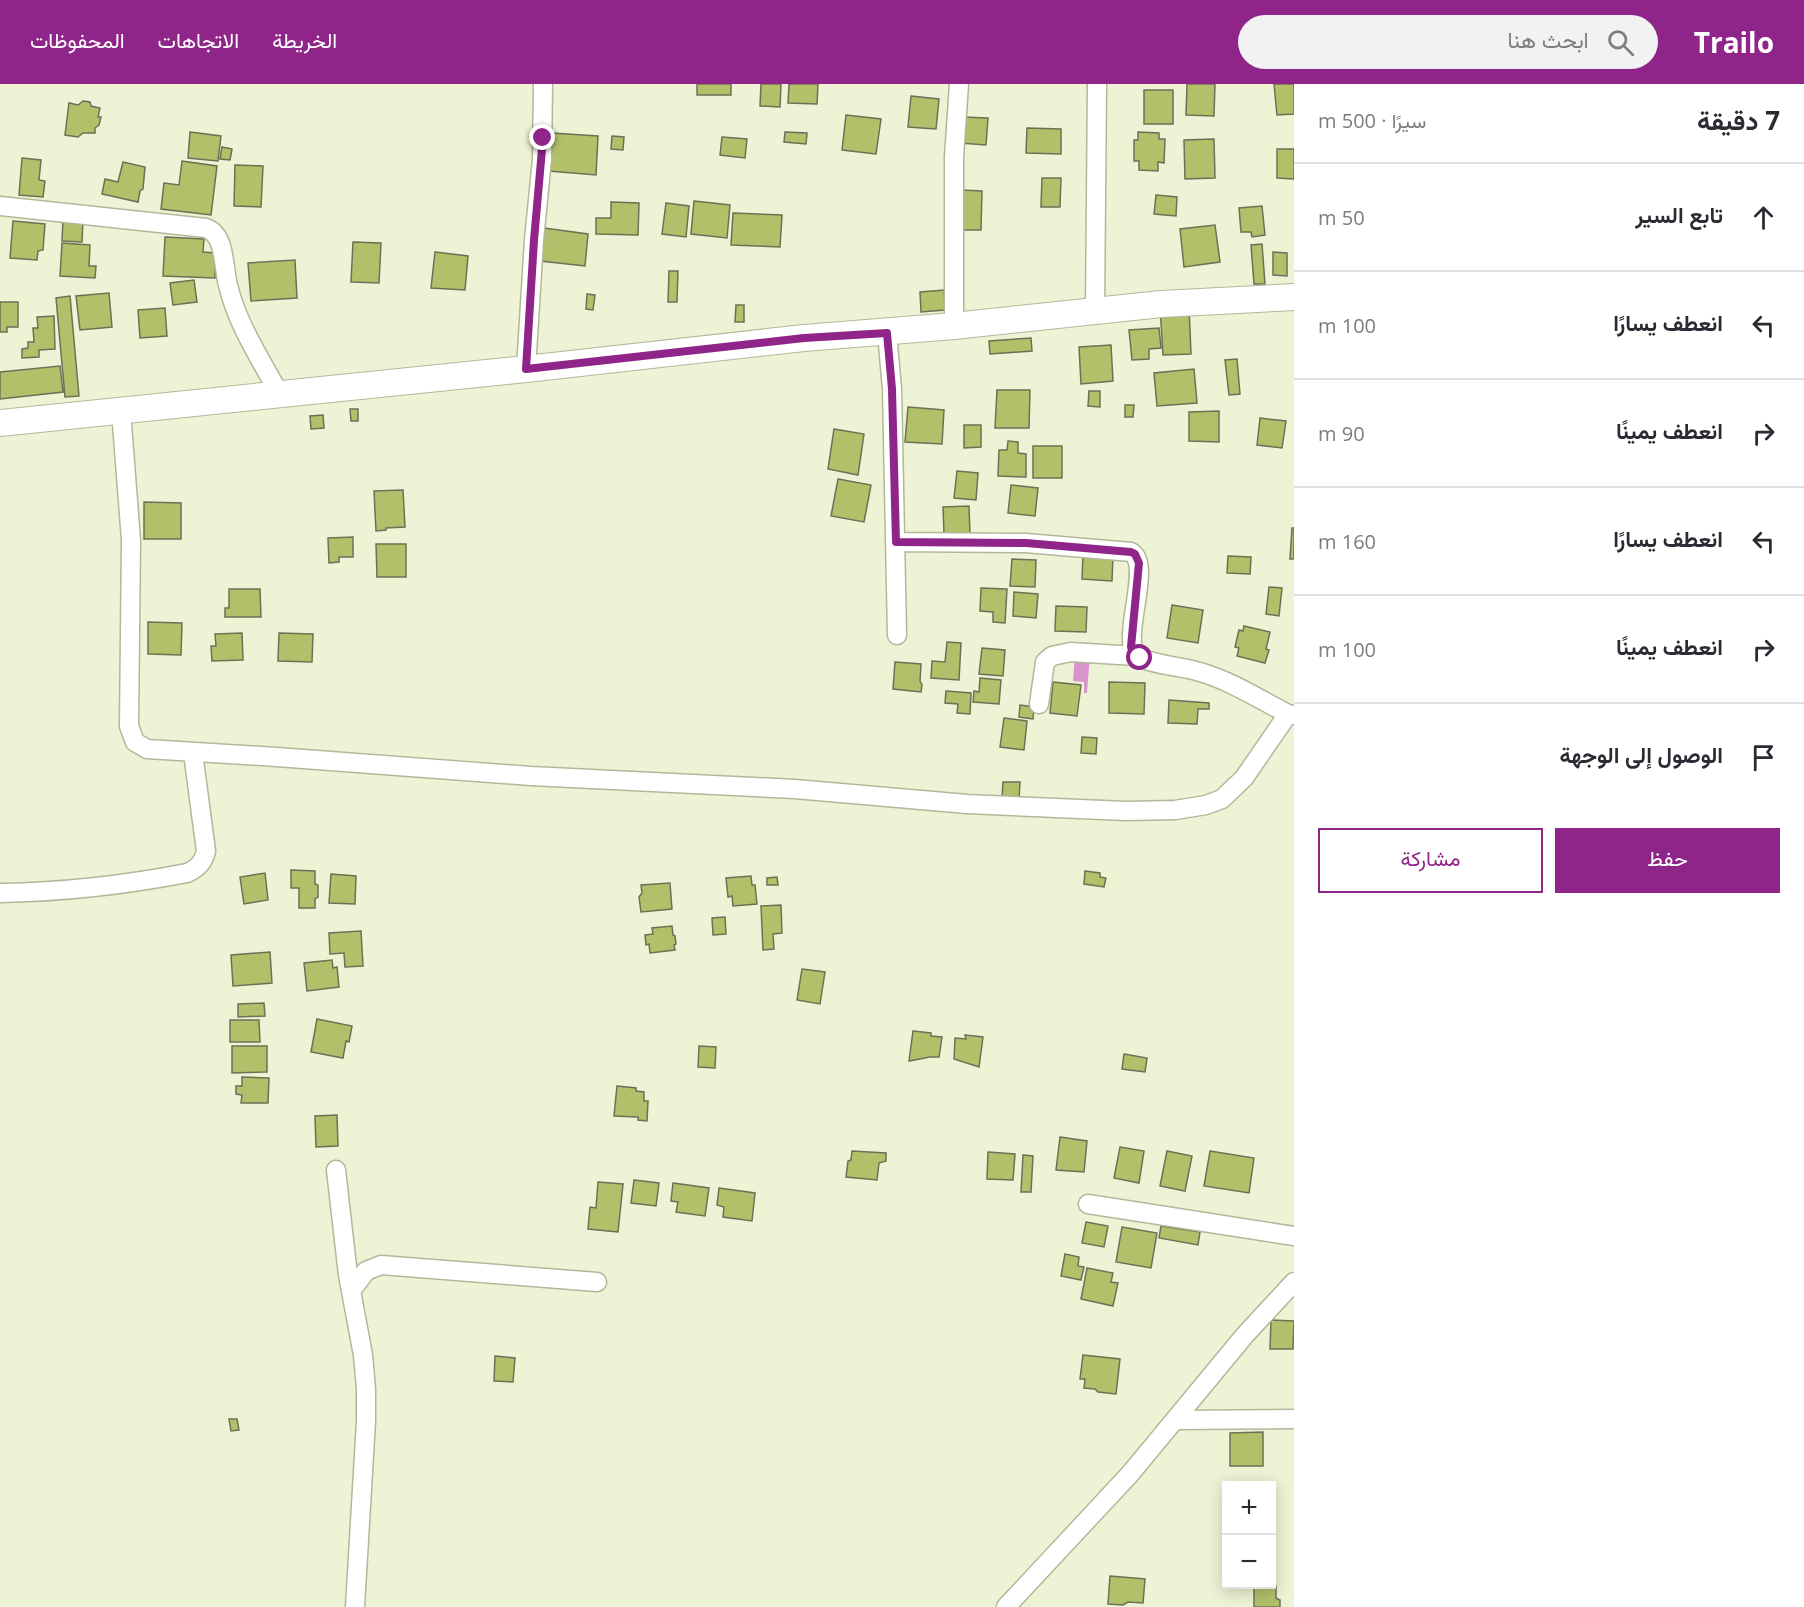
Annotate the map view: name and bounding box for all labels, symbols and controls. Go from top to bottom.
search box [1238,15,1658,69]
text: Trailo [1694,23,1774,61]
text: ابحث هنا [1508,24,1589,54]
text: المحفوظات [30,26,125,54]
text: الاتجاهات [158,26,239,54]
text: الخريطة [272,26,337,54]
icon: search [1604,26,1637,59]
text: 7 دقيقة [1697,102,1780,138]
text: سيرًا · 500 m [1318,107,1426,134]
route end [529,124,555,150]
text: تابع السير [1635,199,1723,229]
icon: ahead [1747,201,1780,234]
text: 50 m [1318,204,1365,231]
text: انعطف يسارًا [1613,307,1723,337]
icon: left [1747,309,1780,342]
text: 100 m [1318,312,1376,339]
text: انعطف يمينًا [1616,415,1723,445]
icon: right [1747,417,1780,450]
text: 90 m [1318,420,1365,447]
text: انعطف يسارًا [1613,523,1723,553]
icon: left [1747,525,1780,558]
text: 160 m [1318,528,1376,555]
text: انعطف يمينًا [1616,631,1723,661]
icon: right [1747,633,1780,666]
text: 100 m [1318,636,1376,663]
route start [1126,644,1152,670]
text: الوصول إلى الوجهة [1559,739,1723,769]
icon: arrive [1747,741,1780,774]
button: مشاركة [1318,828,1543,893]
button: حفظ [1555,828,1780,893]
map controls [1222,1481,1276,1589]
button: + [1222,1481,1276,1535]
button: − [1222,1535,1276,1589]

